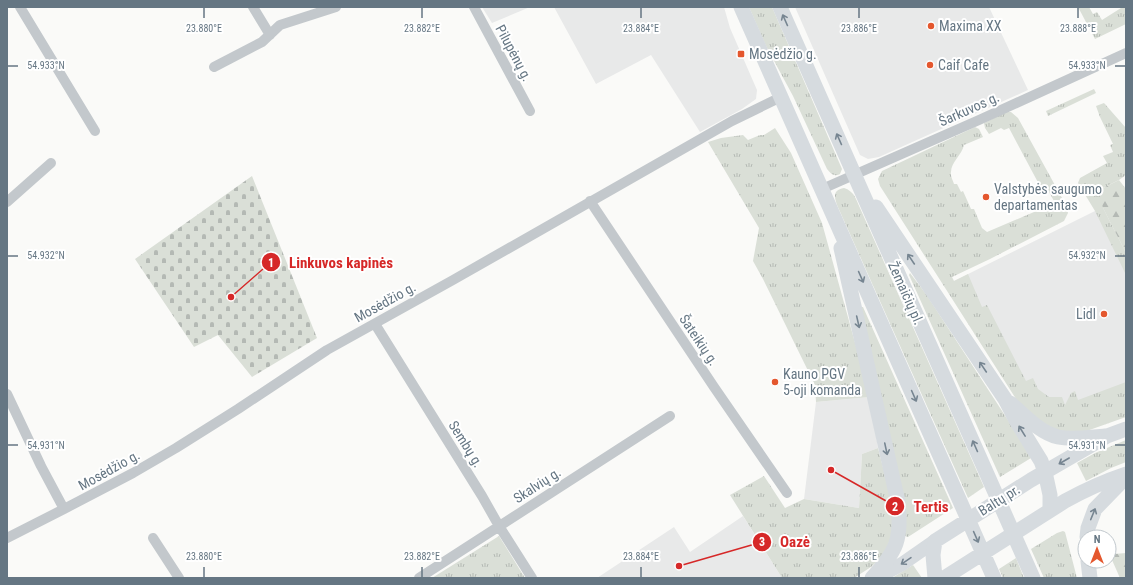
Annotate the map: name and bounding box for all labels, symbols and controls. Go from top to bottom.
one-way arrow [781,14,789,26]
place label: Maxima XX [939,18,1002,34]
marker: Maxima XX [926,21,936,31]
street label: Pilupėnų g. [492,22,536,84]
text: 23.880°E [186,23,222,34]
text: 23.882°E [404,23,440,34]
text: 23.884°E [623,23,659,34]
text: 23.886°E [841,23,877,34]
text: 23.888°E [1060,23,1096,34]
place label: Mosėdžio g. [749,46,817,62]
marker: Mosėdžio g. [736,49,746,59]
place label: Caif Cafe [938,57,989,73]
text: 54.933°N [27,60,65,71]
marker: Caif Cafe [925,60,935,70]
text: 54.933°N [1068,60,1106,71]
street label: Šarkuvos g. [936,88,1002,129]
one-way arrow [834,133,842,145]
place label: Valstybės saugumo departamentas [994,181,1102,213]
marker: Valstybės saugumo departamentas [981,192,991,202]
callout: Linkuvos kapinės [261,249,401,276]
text: 54.932°N [27,250,65,261]
text: 54.932°N [1068,250,1106,261]
one-way arrow [907,253,915,264]
text: Linkuvos kapinės [289,254,393,272]
text: 1 [268,256,274,270]
street label: Žemaičių pl. [885,258,928,327]
one-way arrow [858,271,865,283]
street label: Mosėdžio g. [352,279,418,325]
place label: Lidl [1076,306,1096,322]
marker: Lidl [1099,309,1109,319]
street label: Šateikių g. [676,311,723,369]
one-way arrow [854,315,862,328]
one-way arrow [979,361,987,372]
place label: Kauno PGV 5-oji komanda [783,366,861,398]
marker: Kauno PGV 5-oji komanda [770,377,780,387]
one-way arrow [910,390,918,402]
street label: Sembų g. [445,418,487,470]
one-way arrow [1018,426,1026,437]
text: 54.931°N [27,440,65,451]
one-way arrow [971,440,978,452]
text: 54.931°N [1068,440,1106,451]
one-way arrow [882,442,890,455]
street label: Mosėdžio g. [76,447,142,493]
one-way arrow [1058,457,1070,465]
street label: Skalvių g. [510,464,564,506]
street label: Baltų pr. [975,481,1023,519]
callout: Tertis [885,493,956,520]
text: Tertis [913,498,949,516]
text: 2 [892,500,898,514]
one-way arrow [1090,509,1098,521]
callout: Oazė [752,528,818,555]
north arrow [1077,529,1117,569]
one-way arrow [973,530,980,542]
text: Oazė [780,533,810,551]
text: N [1094,533,1101,546]
text: 3 [759,535,765,549]
text: 23.880°E [186,551,222,562]
text: 23.882°E [404,551,440,562]
text: 23.884°E [623,551,659,562]
text: 23.886°E [841,551,877,562]
one-way arrow [901,557,912,565]

